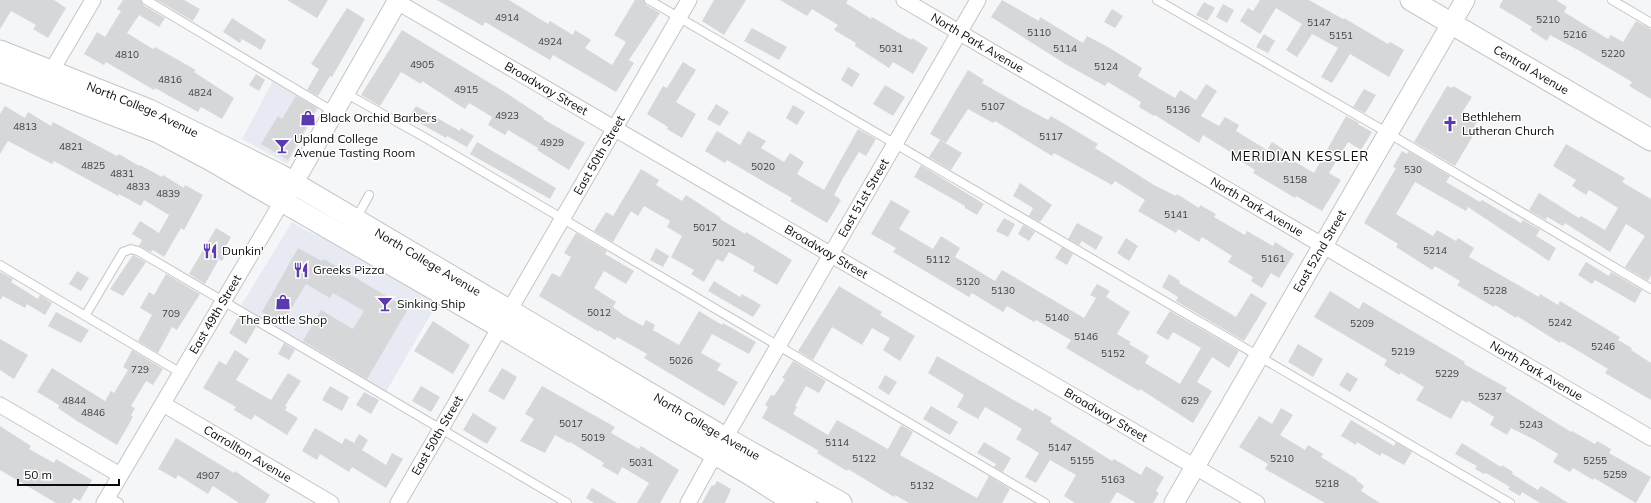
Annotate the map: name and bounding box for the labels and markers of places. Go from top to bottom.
shop icon: Black Orchid Barbers [299,109,317,127]
place label: Bethlehem Lutheran Church [1462,109,1554,138]
place label: Black Orchid Barbers [320,110,437,125]
church icon: Bethlehem Lutheran Church [1441,115,1459,133]
place label: Upland College Avenue Tasting Room [294,131,415,160]
bar icon: Upland College Avenue Tasting Room [273,137,291,155]
restaurant icon: Dunkin' [201,242,219,260]
place label: Dunkin' [222,243,264,258]
restaurant icon: Greeks Pizza [292,261,310,279]
place label: Greeks Pizza [313,262,385,277]
shop icon: The Bottle Shop [274,293,292,311]
bar icon: Sinking Ship [376,295,394,313]
place label: Sinking Ship [397,296,465,311]
place label: The Bottle Shop [239,312,327,327]

